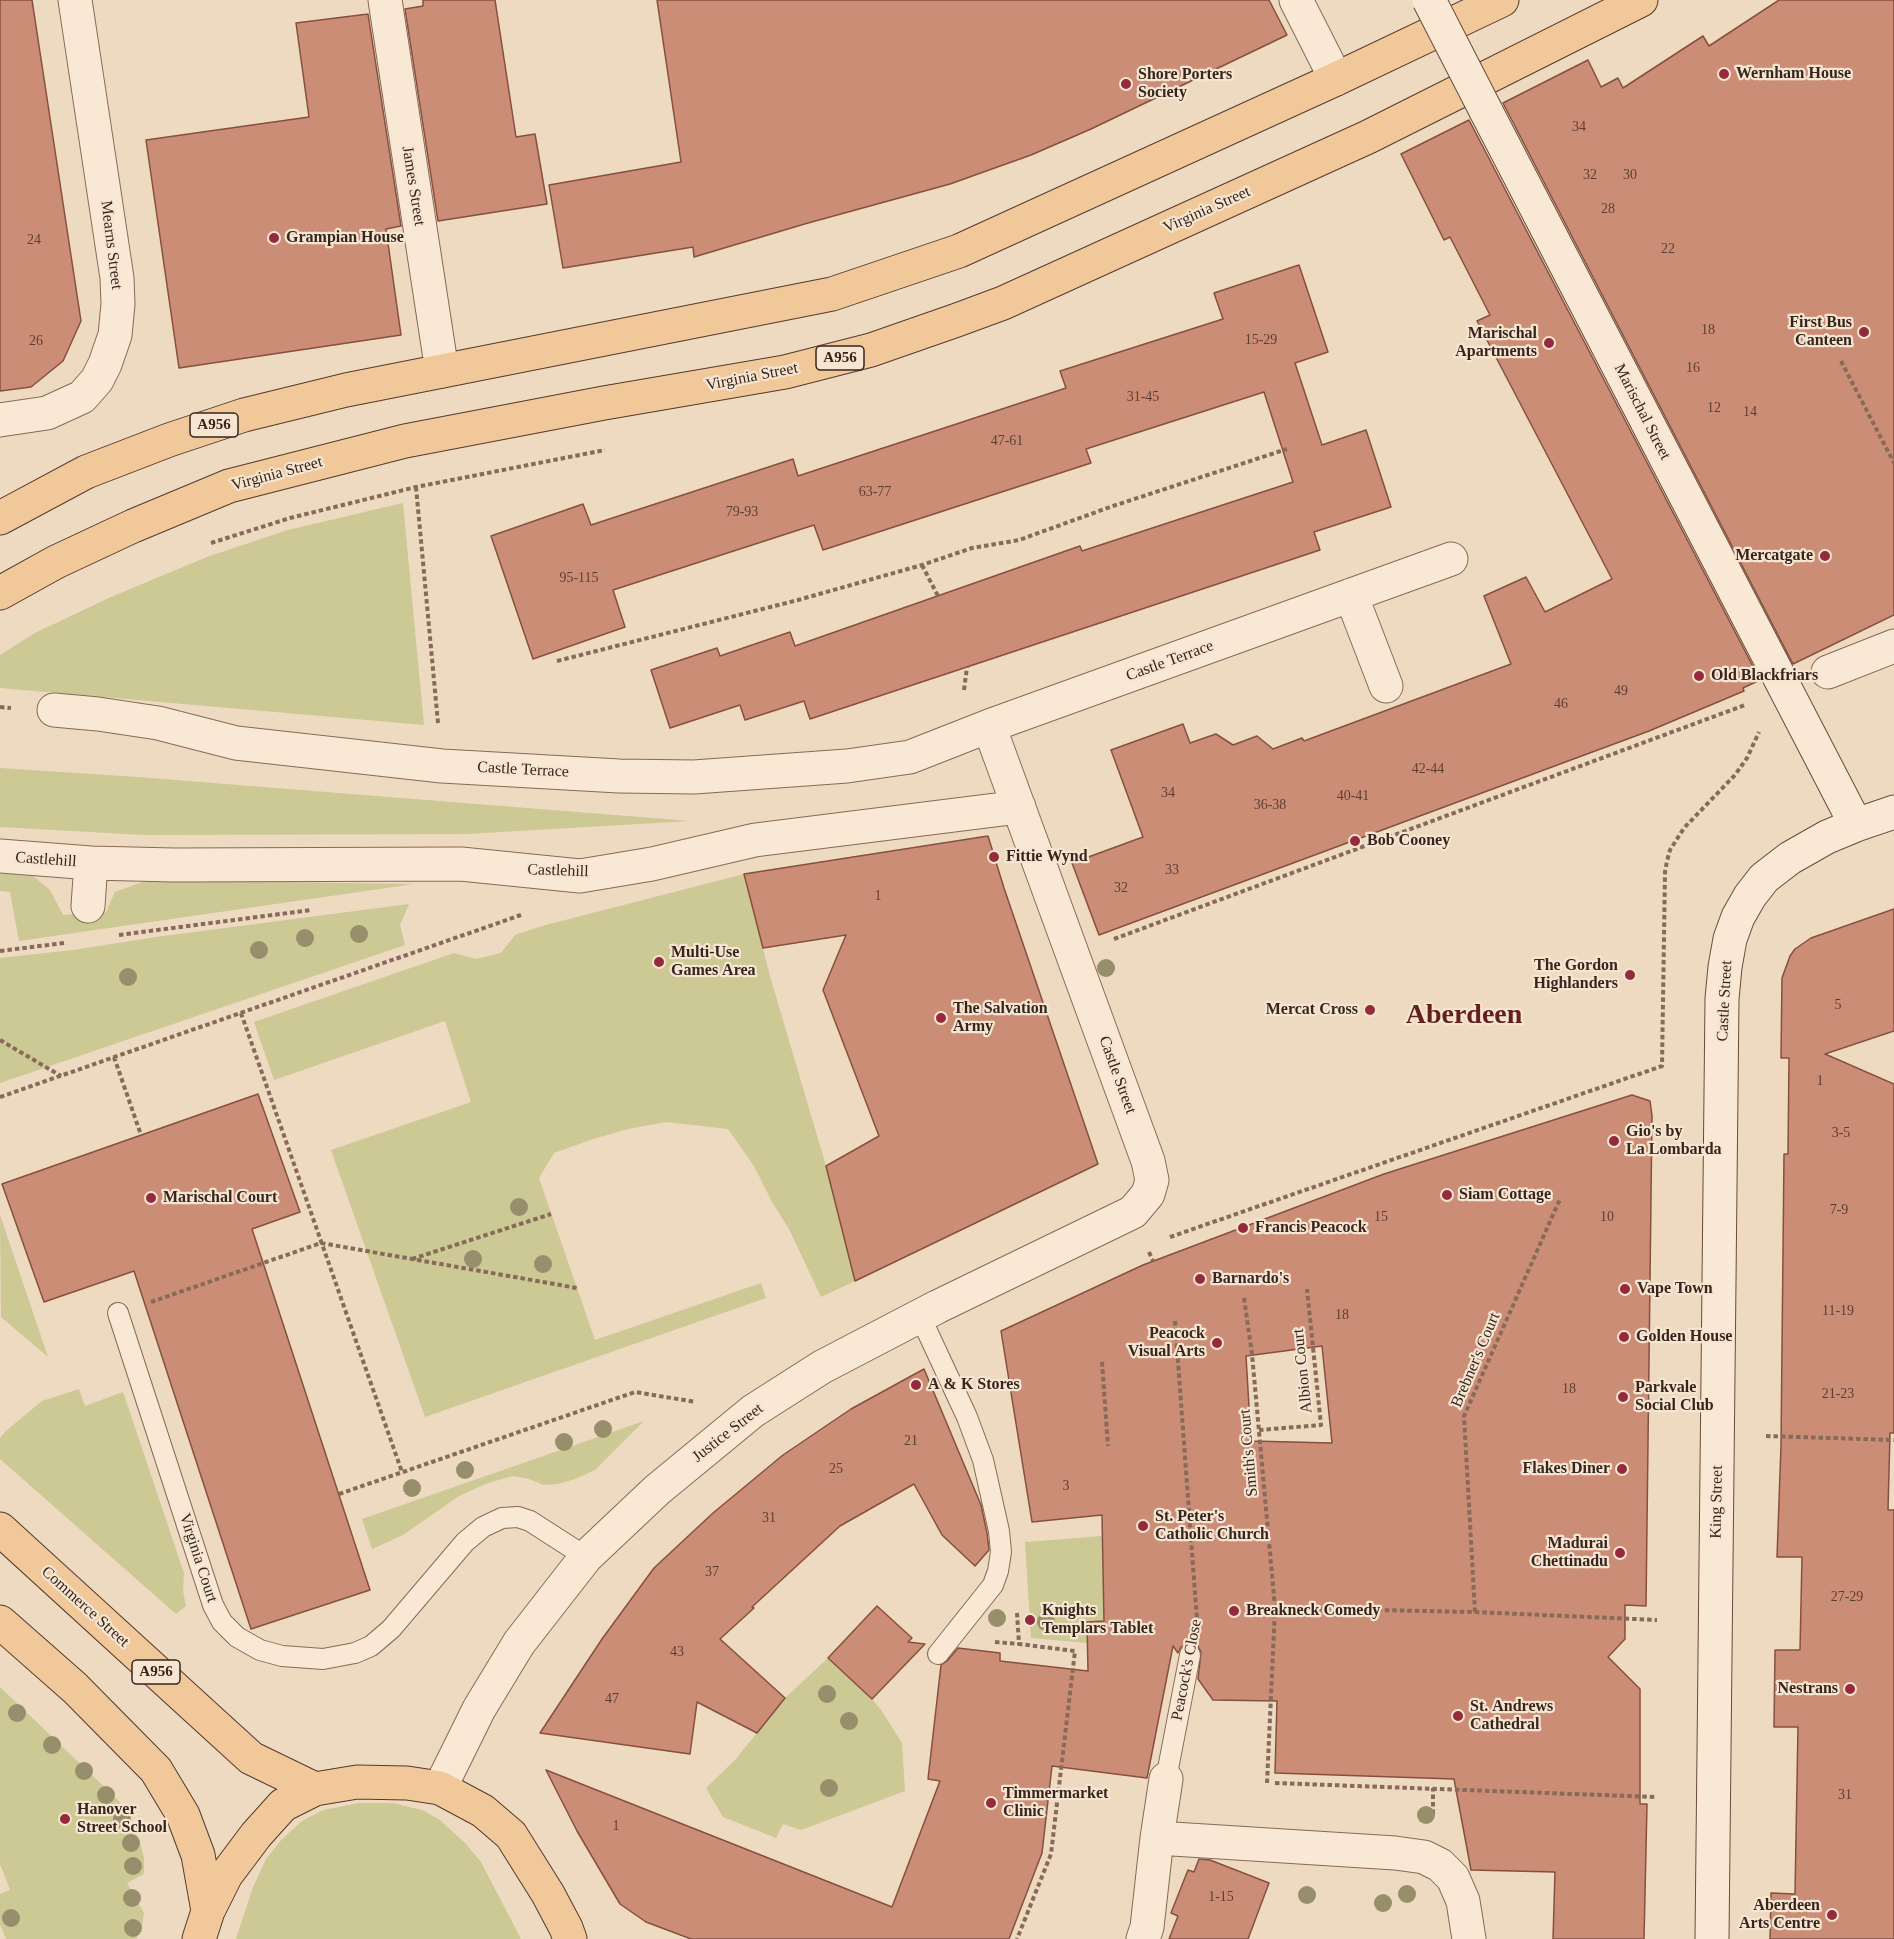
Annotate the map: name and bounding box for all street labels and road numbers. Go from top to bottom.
street label: James Street [397,145,429,227]
street label: Virginia Street [1160,182,1254,238]
street label: Mearns Street [96,200,126,290]
road number: A956 [816,346,864,370]
street label: Virginia Street [704,359,800,395]
street label: Marischal Street [1610,361,1674,463]
road number: A956 [190,413,238,437]
street label: Virginia Street [229,453,325,495]
street label: Castle Terrace [1124,636,1216,686]
street label: Castle Terrace [477,758,569,782]
street label: Castlehill [15,848,77,872]
street label: Castlehill [527,860,589,882]
street label: Castle Street [1713,960,1737,1042]
street label: Castle Street [1094,1034,1140,1116]
street label: Brebner's Court [1447,1310,1505,1410]
street label: Albion Court [1289,1328,1317,1414]
street label: Justice Street [689,1399,767,1467]
street label: Smith's Court [1236,1408,1262,1498]
street label: King Street [1707,1465,1727,1539]
street label: Virginia Court [175,1511,221,1605]
street label: Commerce Street [37,1563,133,1651]
street label: Peacock's Close [1168,1618,1206,1722]
road number: A956 [132,1660,180,1684]

